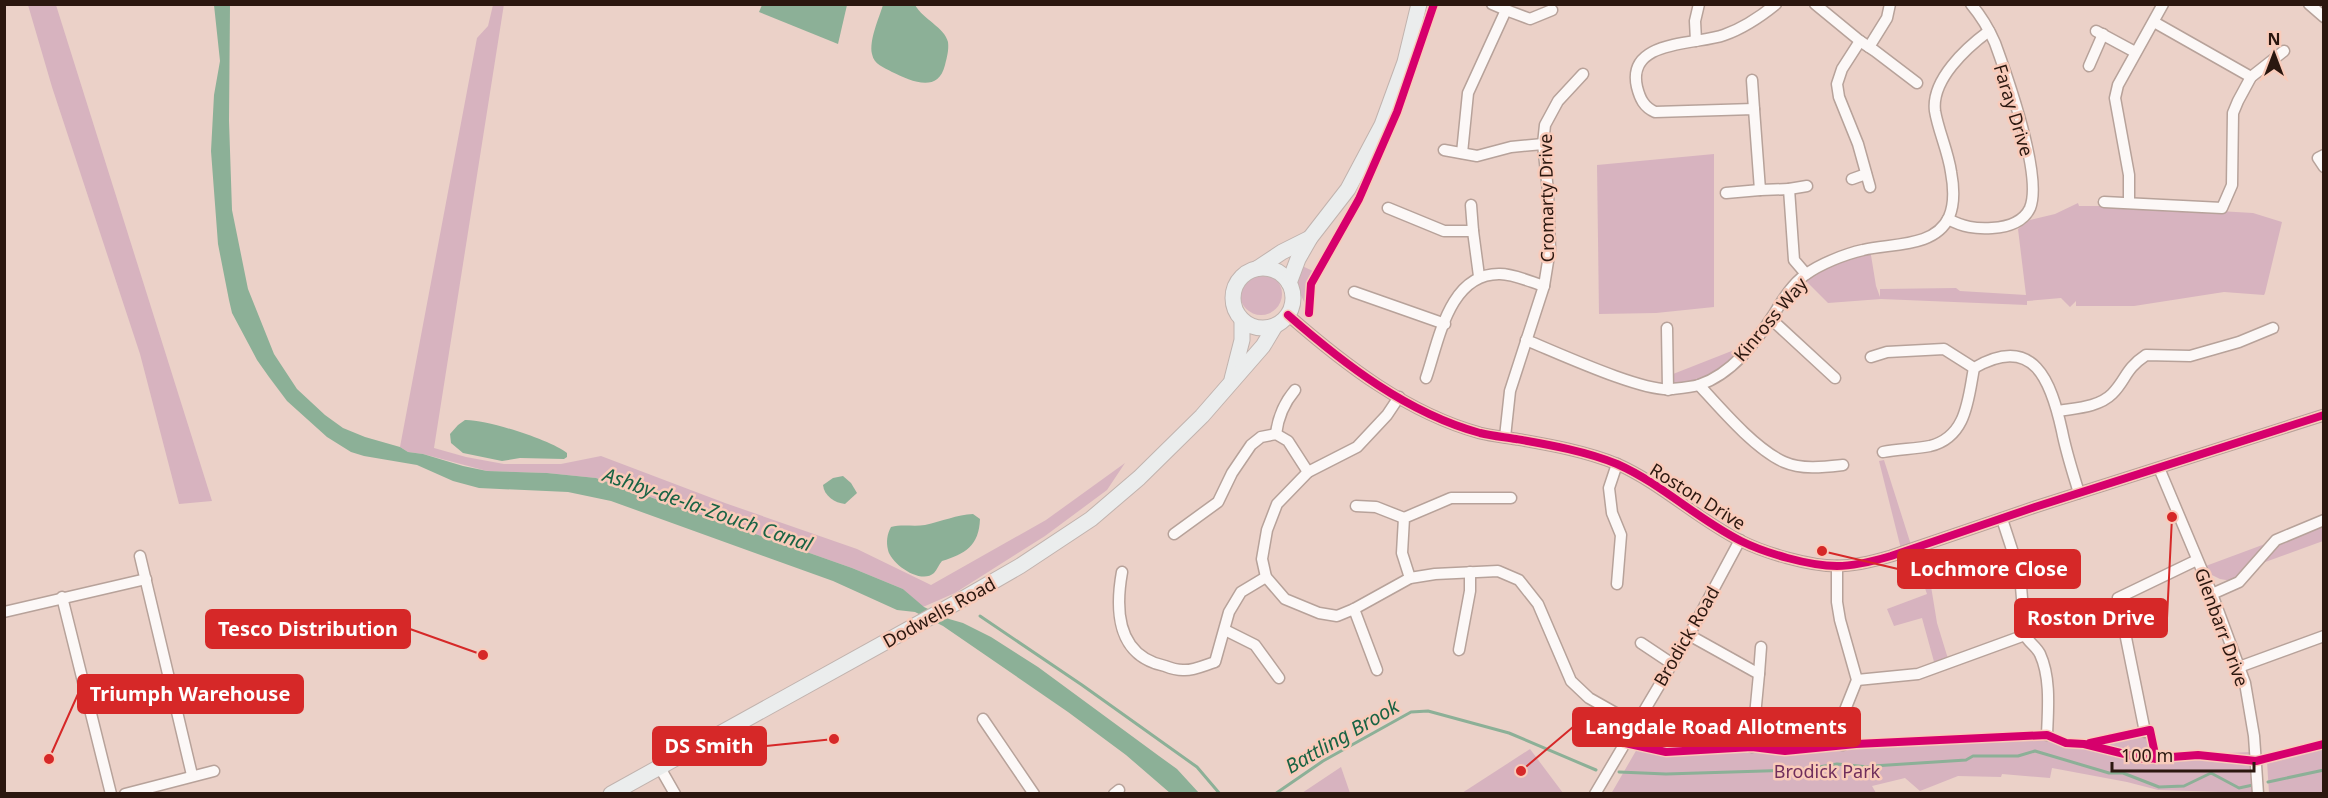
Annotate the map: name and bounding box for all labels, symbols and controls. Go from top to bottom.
north arrow [2244,24,2304,84]
text: N [2267,28,2281,50]
street label: Faray Drive [1989,61,2039,159]
street label: Cromarty Drive [1533,134,1559,262]
street label: Kinross Way [1728,271,1813,366]
street label: Roston Drive [1646,457,1750,535]
water label: Ashby-de-la-Zouch Canal [598,460,817,558]
callout: Lochmore Close [1898,550,2080,588]
text: Lochmore Close [1910,555,2068,582]
street label: Glenbarr Drive [2189,565,2255,689]
street label: Dodwells Road [878,571,1000,653]
street label: Brodick Road [1648,582,1724,690]
callout: Roston Drive [2015,599,2167,637]
text: Roston Drive [2027,604,2155,631]
callout: Tesco Distribution [206,610,410,648]
text: Tesco Distribution [218,615,398,642]
callout: Triumph Warehouse [78,675,303,713]
text: Triumph Warehouse [90,680,290,707]
water label: Battling Brook [1280,692,1405,780]
callout: Langdale Road Allotments [1573,708,1860,746]
text: Langdale Road Allotments [1585,713,1847,740]
callout: DS Smith [653,727,766,765]
text: DS Smith [664,732,754,759]
scale bar [2112,735,2254,773]
text: 100 m [2121,743,2173,767]
park label: Brodick Park [1774,759,1881,783]

